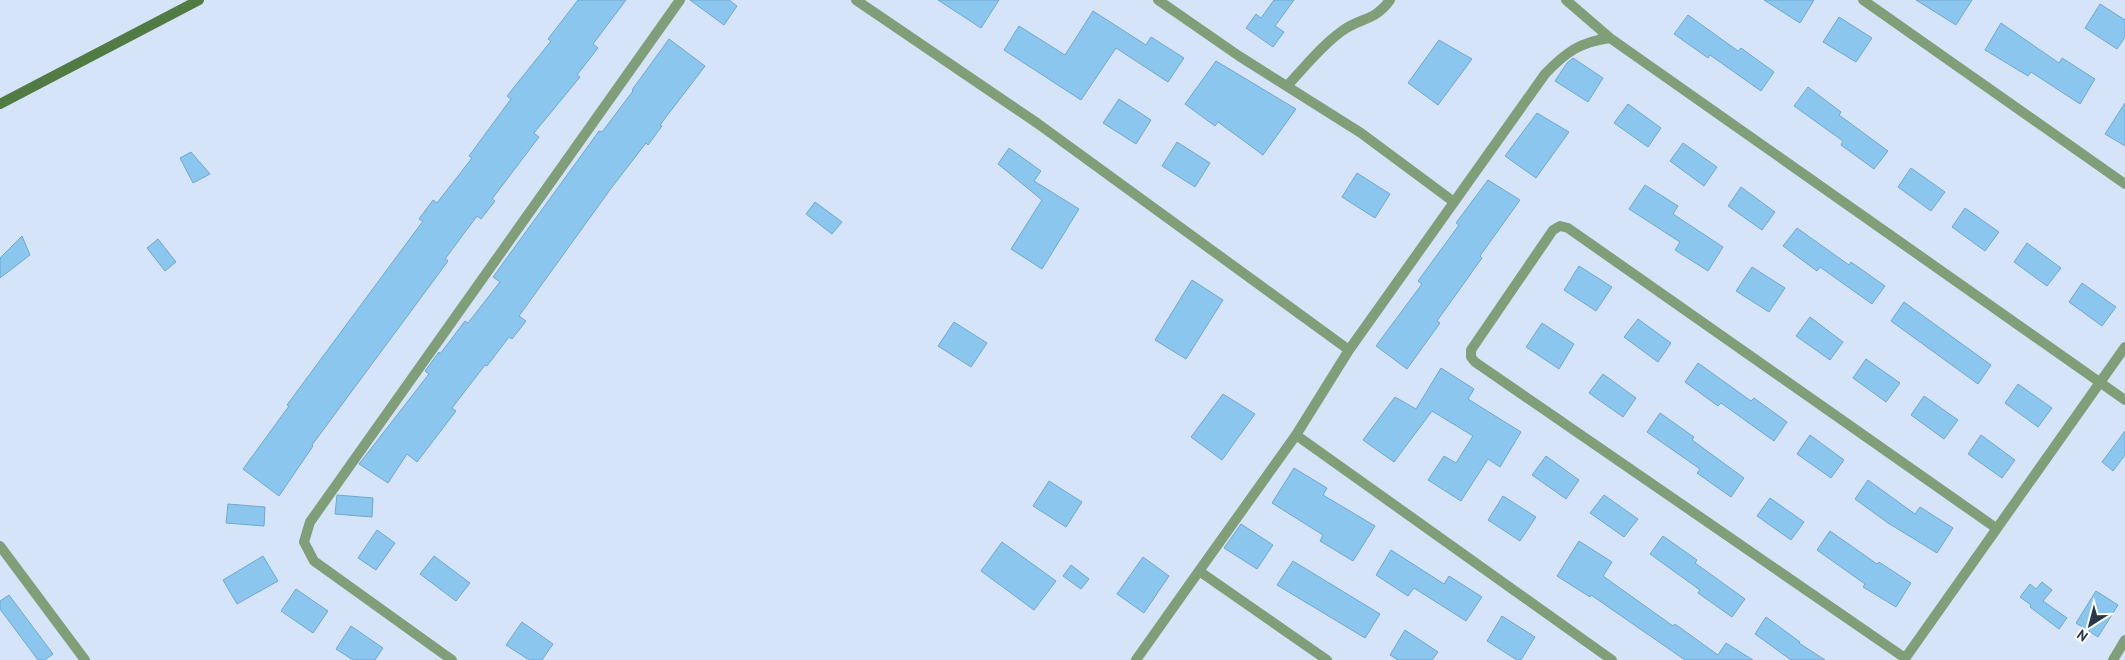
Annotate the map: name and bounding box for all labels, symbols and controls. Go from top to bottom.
north arrow [2065,600,2115,650]
text: N [2073,626,2091,646]

